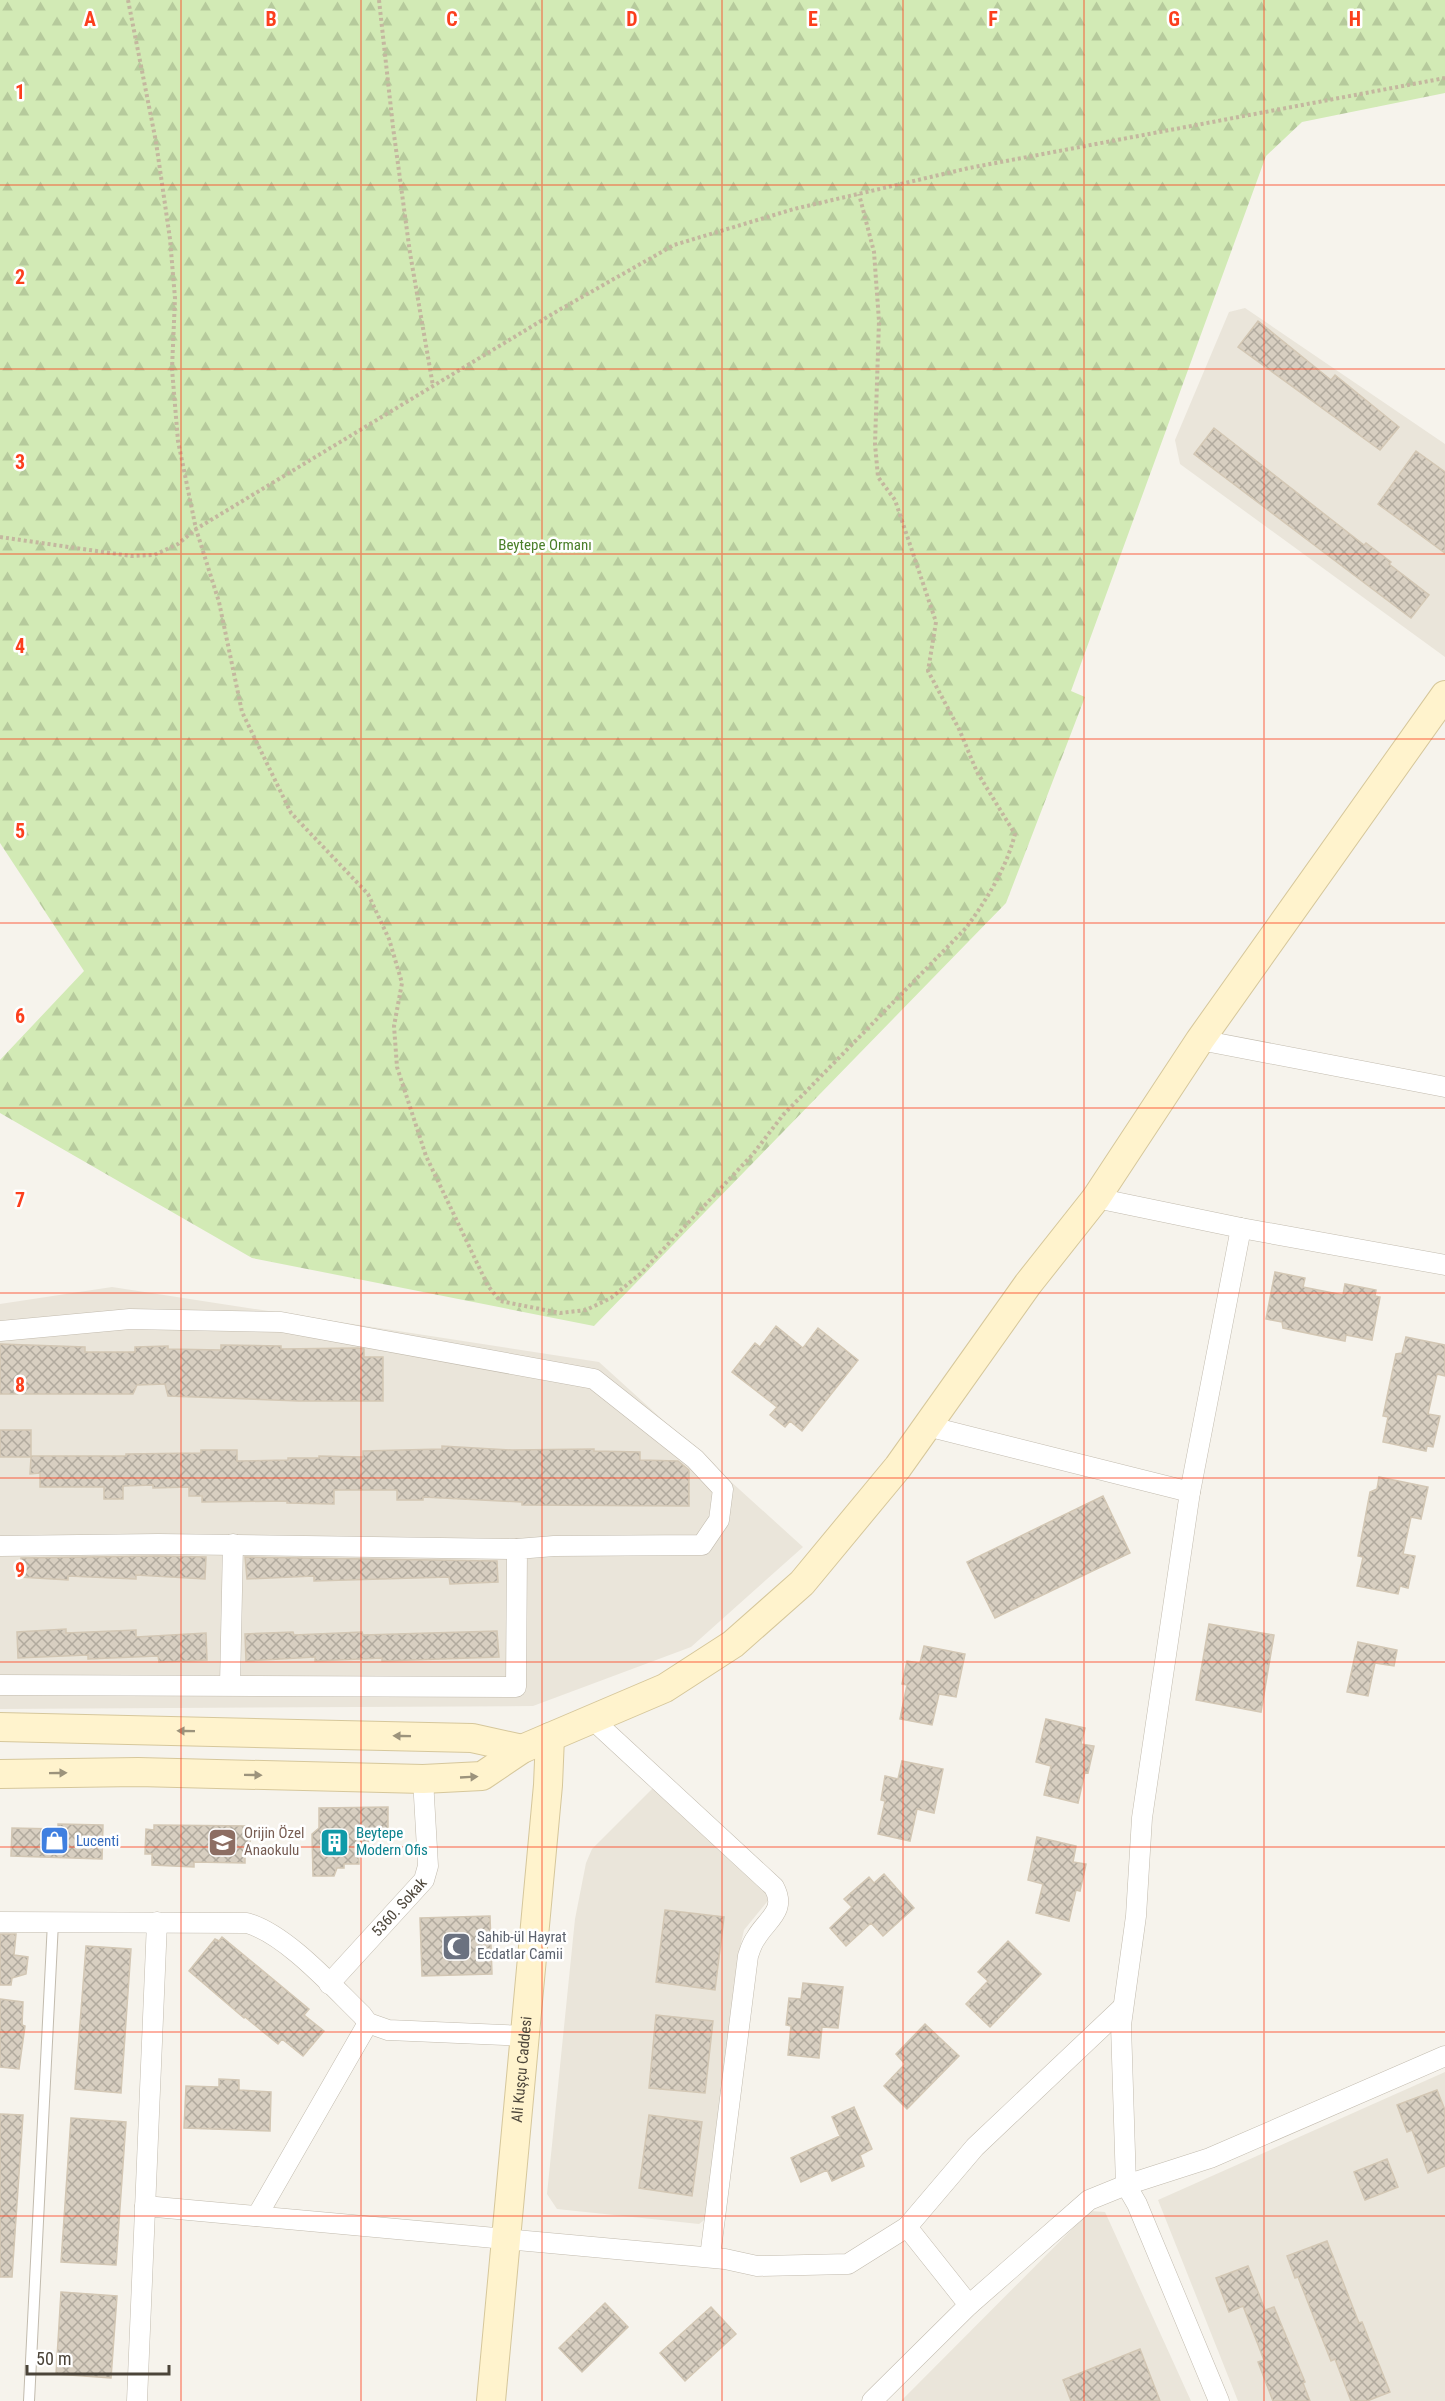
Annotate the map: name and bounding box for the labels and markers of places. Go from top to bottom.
place label: Orijin Özel Anaokulu [244,1824,305,1859]
place label: Beytepe Modern Ofis [356,1824,428,1859]
shop icon: Lucenti [39,1825,71,1857]
school or university icon: Orijin Özel Anaokulu [207,1826,239,1858]
building icon: Beytepe Modern Ofis [319,1826,351,1858]
place label: Lucenti [76,1832,119,1850]
place label: Sahib-ül Hayrat Ecdatlar Camii [477,1928,566,1963]
mosque icon: Sahib-ül Hayrat Ecdatlar Camii [440,1930,472,1962]

